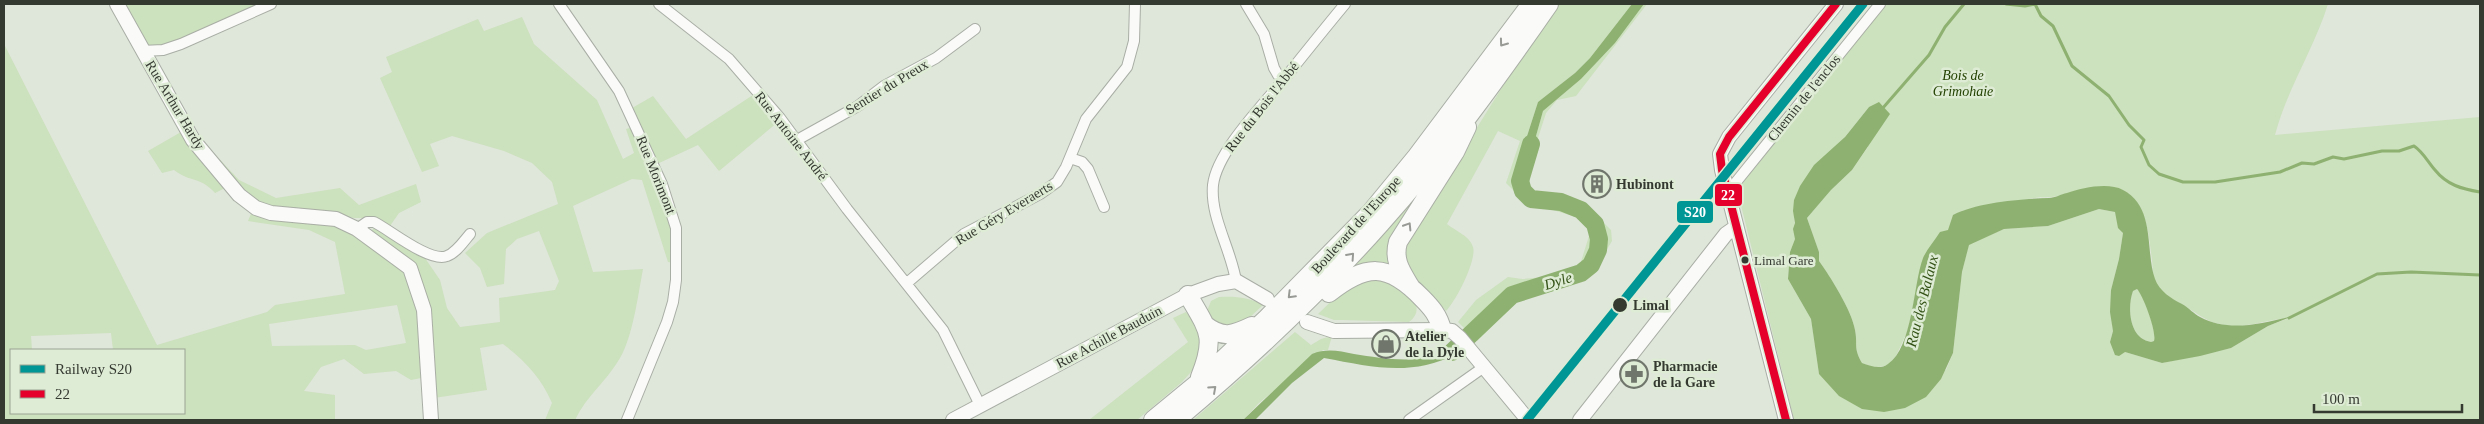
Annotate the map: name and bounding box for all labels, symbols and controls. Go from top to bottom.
one-way arrow [1500,37,1508,46]
street label: Chemin de l'enclos [1765,52,1843,144]
street label: Sentier du Preux [843,57,931,117]
street label: Rue Arthur Hardy [143,58,207,152]
street label: Rue du Bois l'Abbé [1222,59,1302,155]
park label: Bois de Grimohaie [1933,68,1993,99]
street label: Rue Antoine André [752,89,830,183]
street label: Rue Morimont [634,134,679,216]
building icon: Hubinont [1582,169,1612,199]
street label: Boulevard de l'Europe [1308,173,1404,277]
place label: Hubinont [1616,177,1674,192]
street label: Rue Géry Everaerts [953,178,1055,248]
line badge: 22 [1714,183,1743,207]
text: 22 [1721,188,1735,203]
line badge: S20 [1676,200,1714,224]
text: S20 [1684,205,1706,220]
one-way arrow [1401,222,1411,231]
one-way arrow [1346,252,1355,261]
place label: Limal Gare [1754,253,1814,268]
water label: Rau des Balaux [1903,253,1941,350]
marker: Limal Gare [1740,255,1750,265]
water label: Dyle [1541,269,1574,293]
one-way arrow [1288,289,1297,298]
marker: Limal [1611,296,1629,314]
place label: Limal [1633,298,1669,313]
street label: Rue Achille Bauduin [1054,303,1164,371]
shop icon: Atelier de la Dyle [1371,329,1401,359]
place label: Atelier de la Dyle [1405,329,1464,360]
legend [10,349,185,414]
pharmacy icon: Pharmacie de la Gare [1619,359,1649,389]
place label: Pharmacie de la Gare [1653,359,1718,390]
text: Railway S20 [55,361,132,377]
scale bar [2314,382,2462,414]
one-way arrow [1208,385,1217,394]
text: 22 [55,386,70,402]
text: 100 m [2322,391,2360,407]

